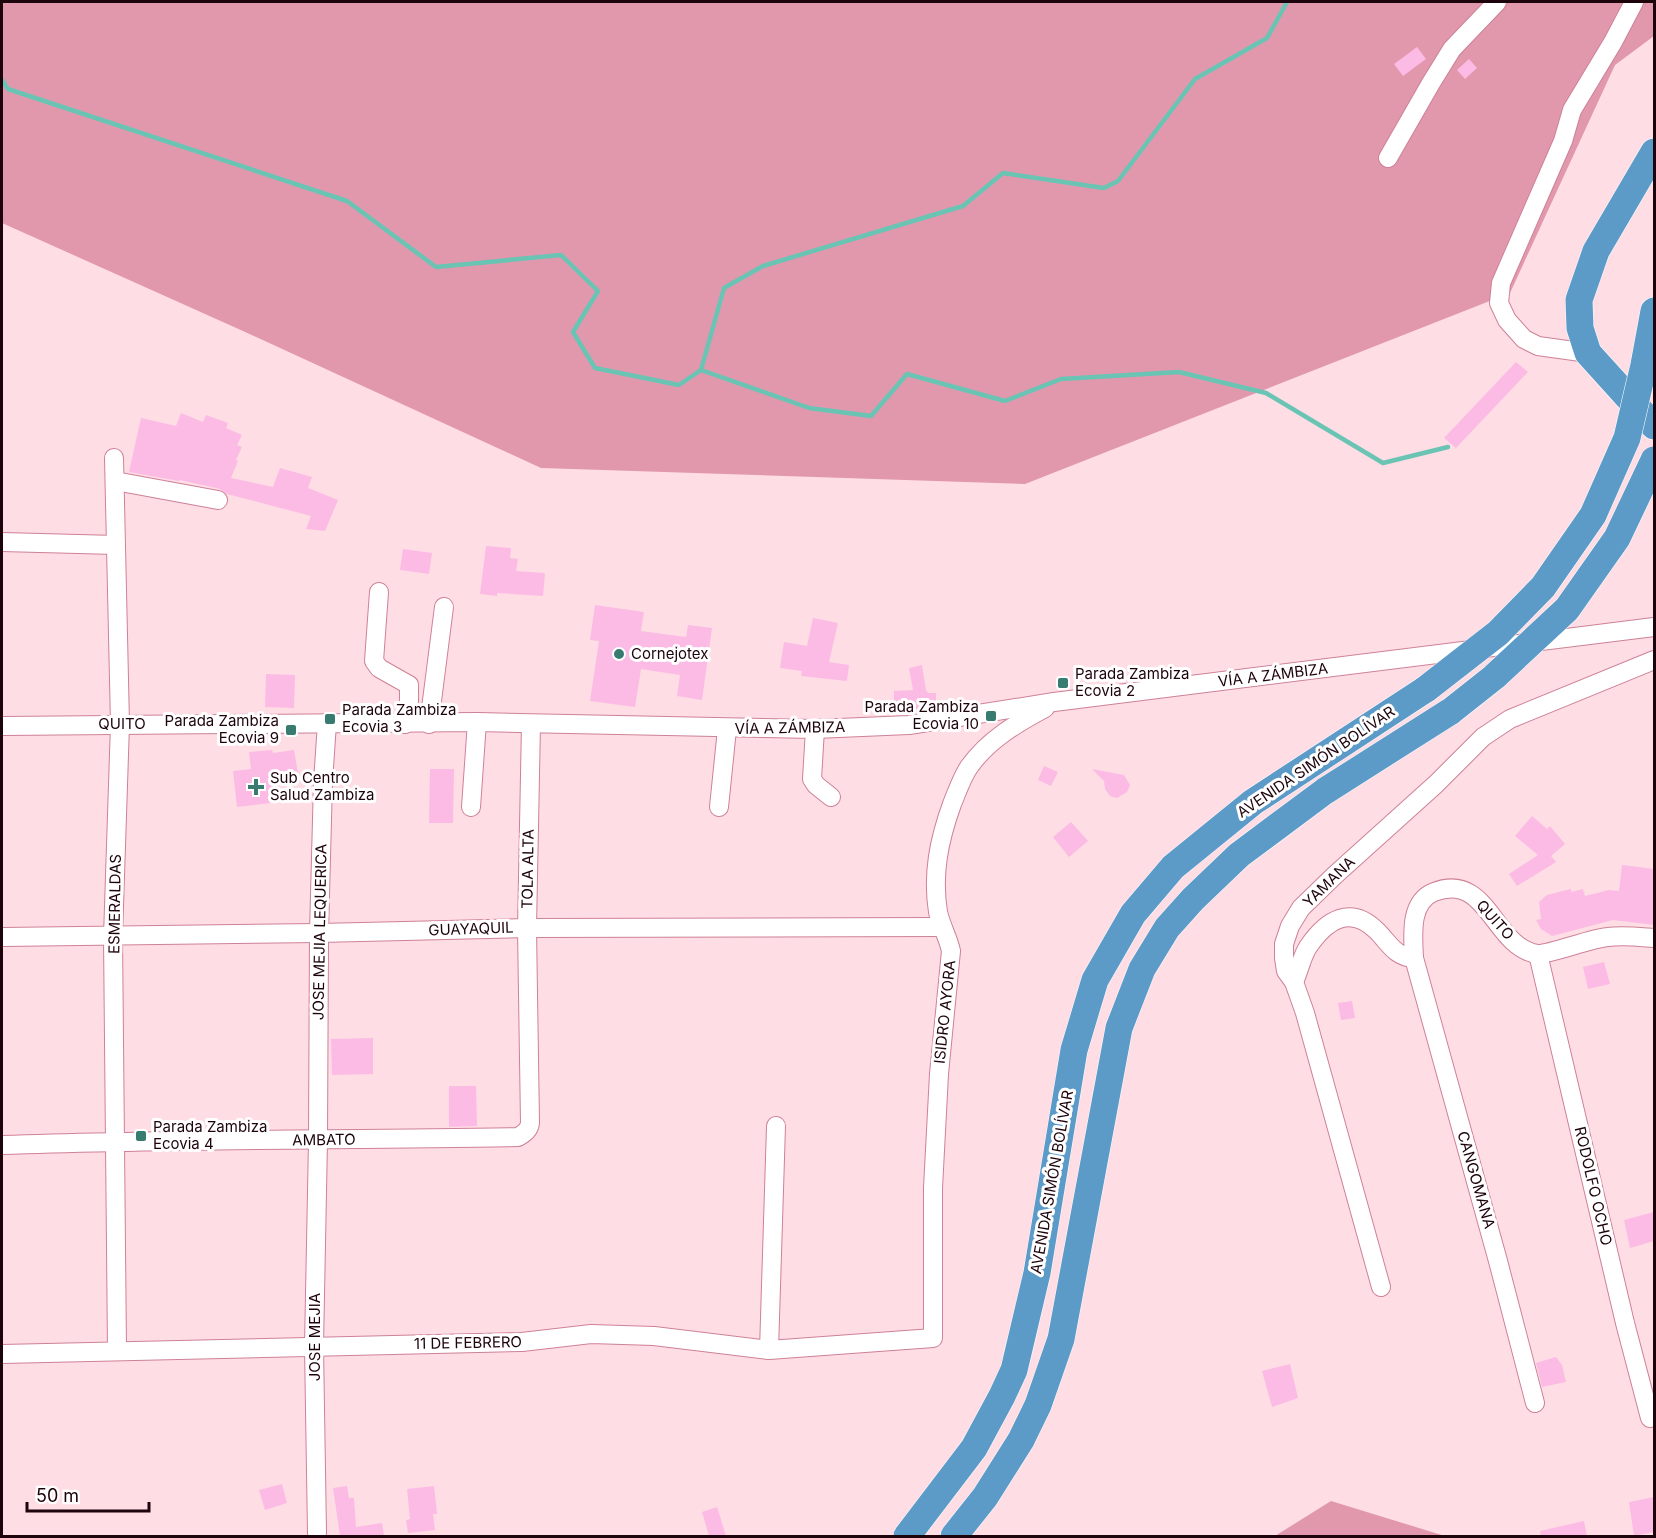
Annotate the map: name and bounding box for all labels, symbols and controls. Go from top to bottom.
place label: Cornejotex [631,644,708,663]
marker: Cornejotex [612,647,626,661]
street label: VÍA A ZÁMBIZA [1217,658,1329,691]
place label: Parada Zambiza Ecovia 2 [1075,664,1189,700]
marker: Parada Zambiza Ecovia 2 [1056,676,1070,690]
place label: Parada Zambiza Ecovia 10 [865,697,979,733]
place label: Parada Zambiza Ecovia 3 [342,700,456,736]
street label: AVENIDA SIMÓN BOLÍVAR [1233,701,1399,822]
marker: Parada Zambiza Ecovia 10 [984,709,998,723]
place label: Parada Zambiza Ecovia 9 [165,711,279,747]
marker: Parada Zambiza Ecovia 3 [323,712,337,726]
street label: QUITO [98,714,146,733]
street label: VÍA A ZÁMBIZA [735,717,845,738]
marker: Parada Zambiza Ecovia 9 [284,723,298,737]
place label: Sub Centro Salud Zambiza [270,768,374,804]
marker: Sub Centro Salud Zambiza [247,778,265,796]
street label: TOLA ALTA [517,829,538,909]
street label: JOSE MEJIA LEQUERICA [308,844,331,1020]
street label: YAMANA [1299,852,1359,911]
street label: ESMERALDAS [104,854,125,954]
street label: QUITO [1472,896,1518,944]
street label: GUAYAQUIL [428,918,514,939]
street label: ISIDRO AYORA [930,959,959,1065]
street label: AVENIDA SIMÓN BOLÍVAR [1026,1088,1077,1275]
place label: Parada Zambiza Ecovia 4 [153,1117,267,1153]
street label: RODOLFO OCHO [1571,1125,1616,1247]
marker: Parada Zambiza Ecovia 4 [134,1129,148,1143]
street label: AMBATO [292,1129,356,1150]
street label: CANGOMANA [1453,1129,1499,1231]
street label: JOSE MEJIA [305,1293,324,1381]
street label: 11 DE FEBRERO [414,1332,522,1353]
scale bar [27,1475,148,1513]
text: 50 m [36,1485,79,1506]

